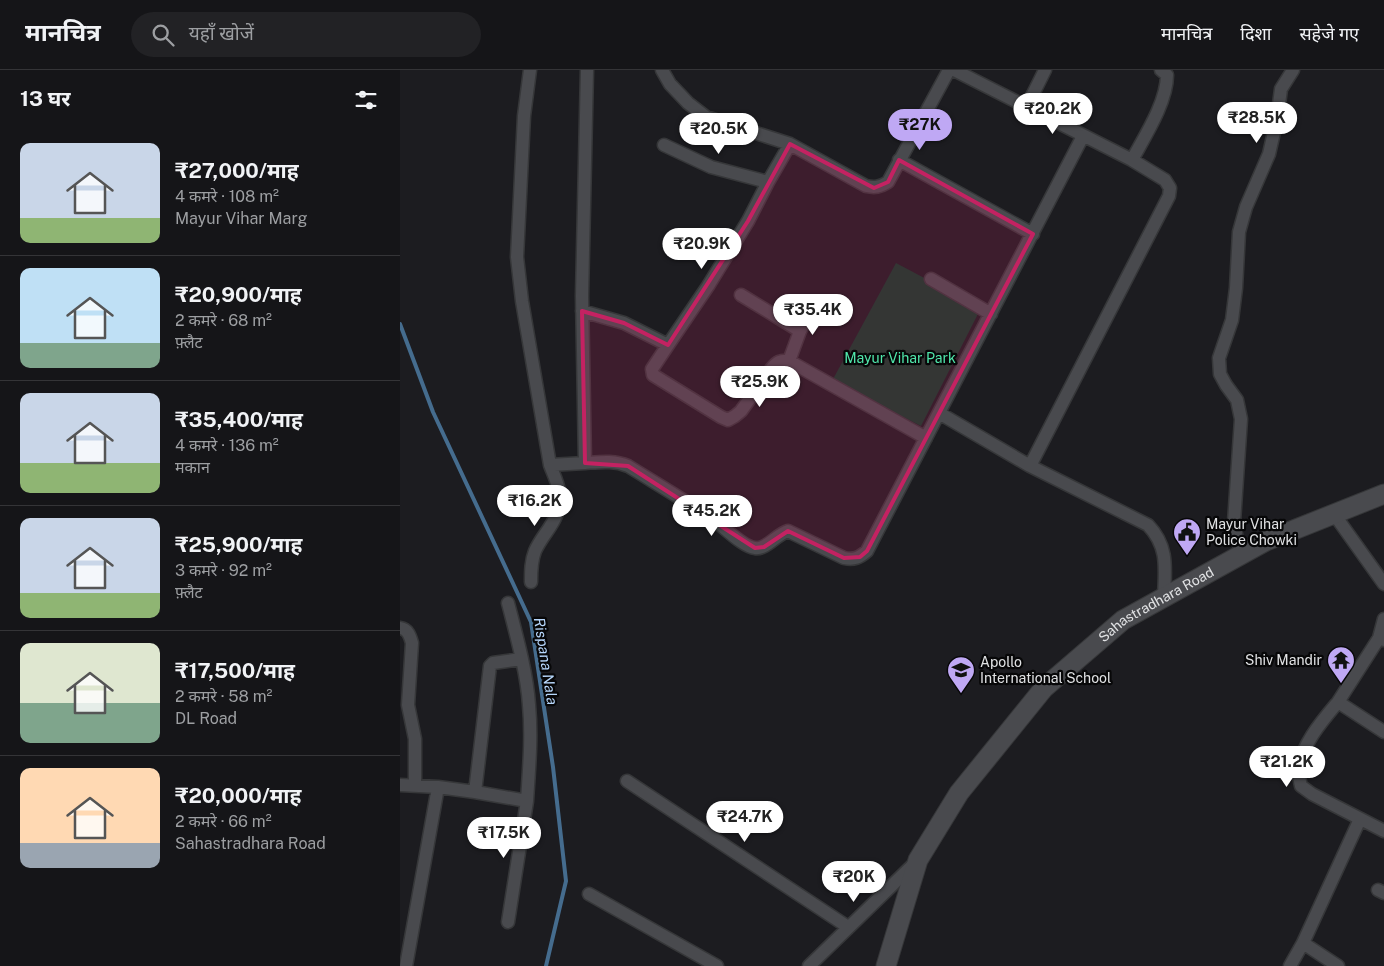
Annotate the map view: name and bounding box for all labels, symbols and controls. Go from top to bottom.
search box [131,12,481,57]
text: मानचित्र [25,18,101,46]
icon: search [149,21,177,49]
text: यहाँ खोजें [189,22,254,44]
text: मानचित्र [1161,23,1212,44]
text: दिशा [1240,23,1271,44]
text: सहेजे गए [1299,23,1359,44]
text: 13 घर [20,86,71,111]
icon: filters [352,86,380,114]
pin: ₹20.2K [1012,92,1094,135]
text: ₹20.2K [1024,99,1082,118]
pin: ₹28.5K [1216,102,1298,144]
pin: ₹27K [890,108,950,151]
text: ₹28.5K [1228,108,1286,127]
pin: ₹20.5K [678,112,760,155]
text: ₹27K [899,115,941,134]
text: ₹20.5K [690,119,748,138]
text: ₹27,000/माह [175,158,299,183]
icon: home [60,163,120,223]
text: 4 कमरे · 108 m² [175,187,279,206]
text: Mayur Vihar Marg [175,209,307,228]
pin: ₹20.9K [661,228,743,270]
text: ₹20.9K [673,234,731,253]
text: ₹20,900/माह [175,282,302,307]
icon: home [60,288,120,348]
pin: ₹35.4K [772,294,854,336]
text: ₹35.4K [784,300,842,319]
text: 2 कमरे · 68 m² [175,311,272,330]
text: फ़्लैट [175,333,203,352]
park label: Mayur Vihar Park [844,350,956,366]
pin: ₹25.9K [719,366,801,408]
text: ₹25.9K [731,372,789,391]
text: ₹35,400/माह [175,407,303,432]
icon: home [60,413,120,473]
text: 4 कमरे · 136 m² [175,436,279,455]
text: मकान [175,458,210,477]
pin: ₹16.2K [494,484,576,527]
text: ₹16.2K [508,491,562,510]
pin: ₹45.2K [671,494,753,537]
text: ₹45.2K [683,501,741,520]
place label: Mayur Vihar Police Chowki [1206,516,1297,548]
public building icon: Mayur Vihar Police Chowki [1172,517,1202,556]
text: ₹25,900/माह [175,532,302,557]
icon: home [60,538,120,598]
text: 3 कमरे · 92 m² [175,561,272,580]
street label: Sahastradhara Road [1095,563,1217,645]
text: फ़्लैट [175,583,203,602]
water label: Rispana Nala [531,616,561,706]
temple icon: Shiv Mandir [1326,645,1356,684]
place label: Shiv Mandir [1245,652,1322,668]
place label: Apollo International School [980,654,1111,686]
school or university icon: Apollo International School [946,655,976,694]
text: ₹17,500/माह [175,658,295,683]
icon: home [60,663,120,723]
text: 2 कमरे · 58 m² [175,687,272,706]
text: DL Road [175,709,237,728]
pin: ₹21.2K [1246,746,1328,788]
text: ₹21.2K [1260,752,1314,771]
text: ₹20,000/माह [175,783,301,808]
icon: home [60,788,120,848]
pin: ₹24.7K [704,800,786,843]
text: ₹24.7K [717,807,773,826]
text: 2 कमरे · 66 m² [175,812,272,831]
pin: ₹17.5K [463,816,545,859]
text: ₹17.5K [478,823,530,842]
text: Sahastradhara Road [175,834,326,853]
pin: ₹20K [824,860,884,903]
text: ₹20K [833,867,875,886]

